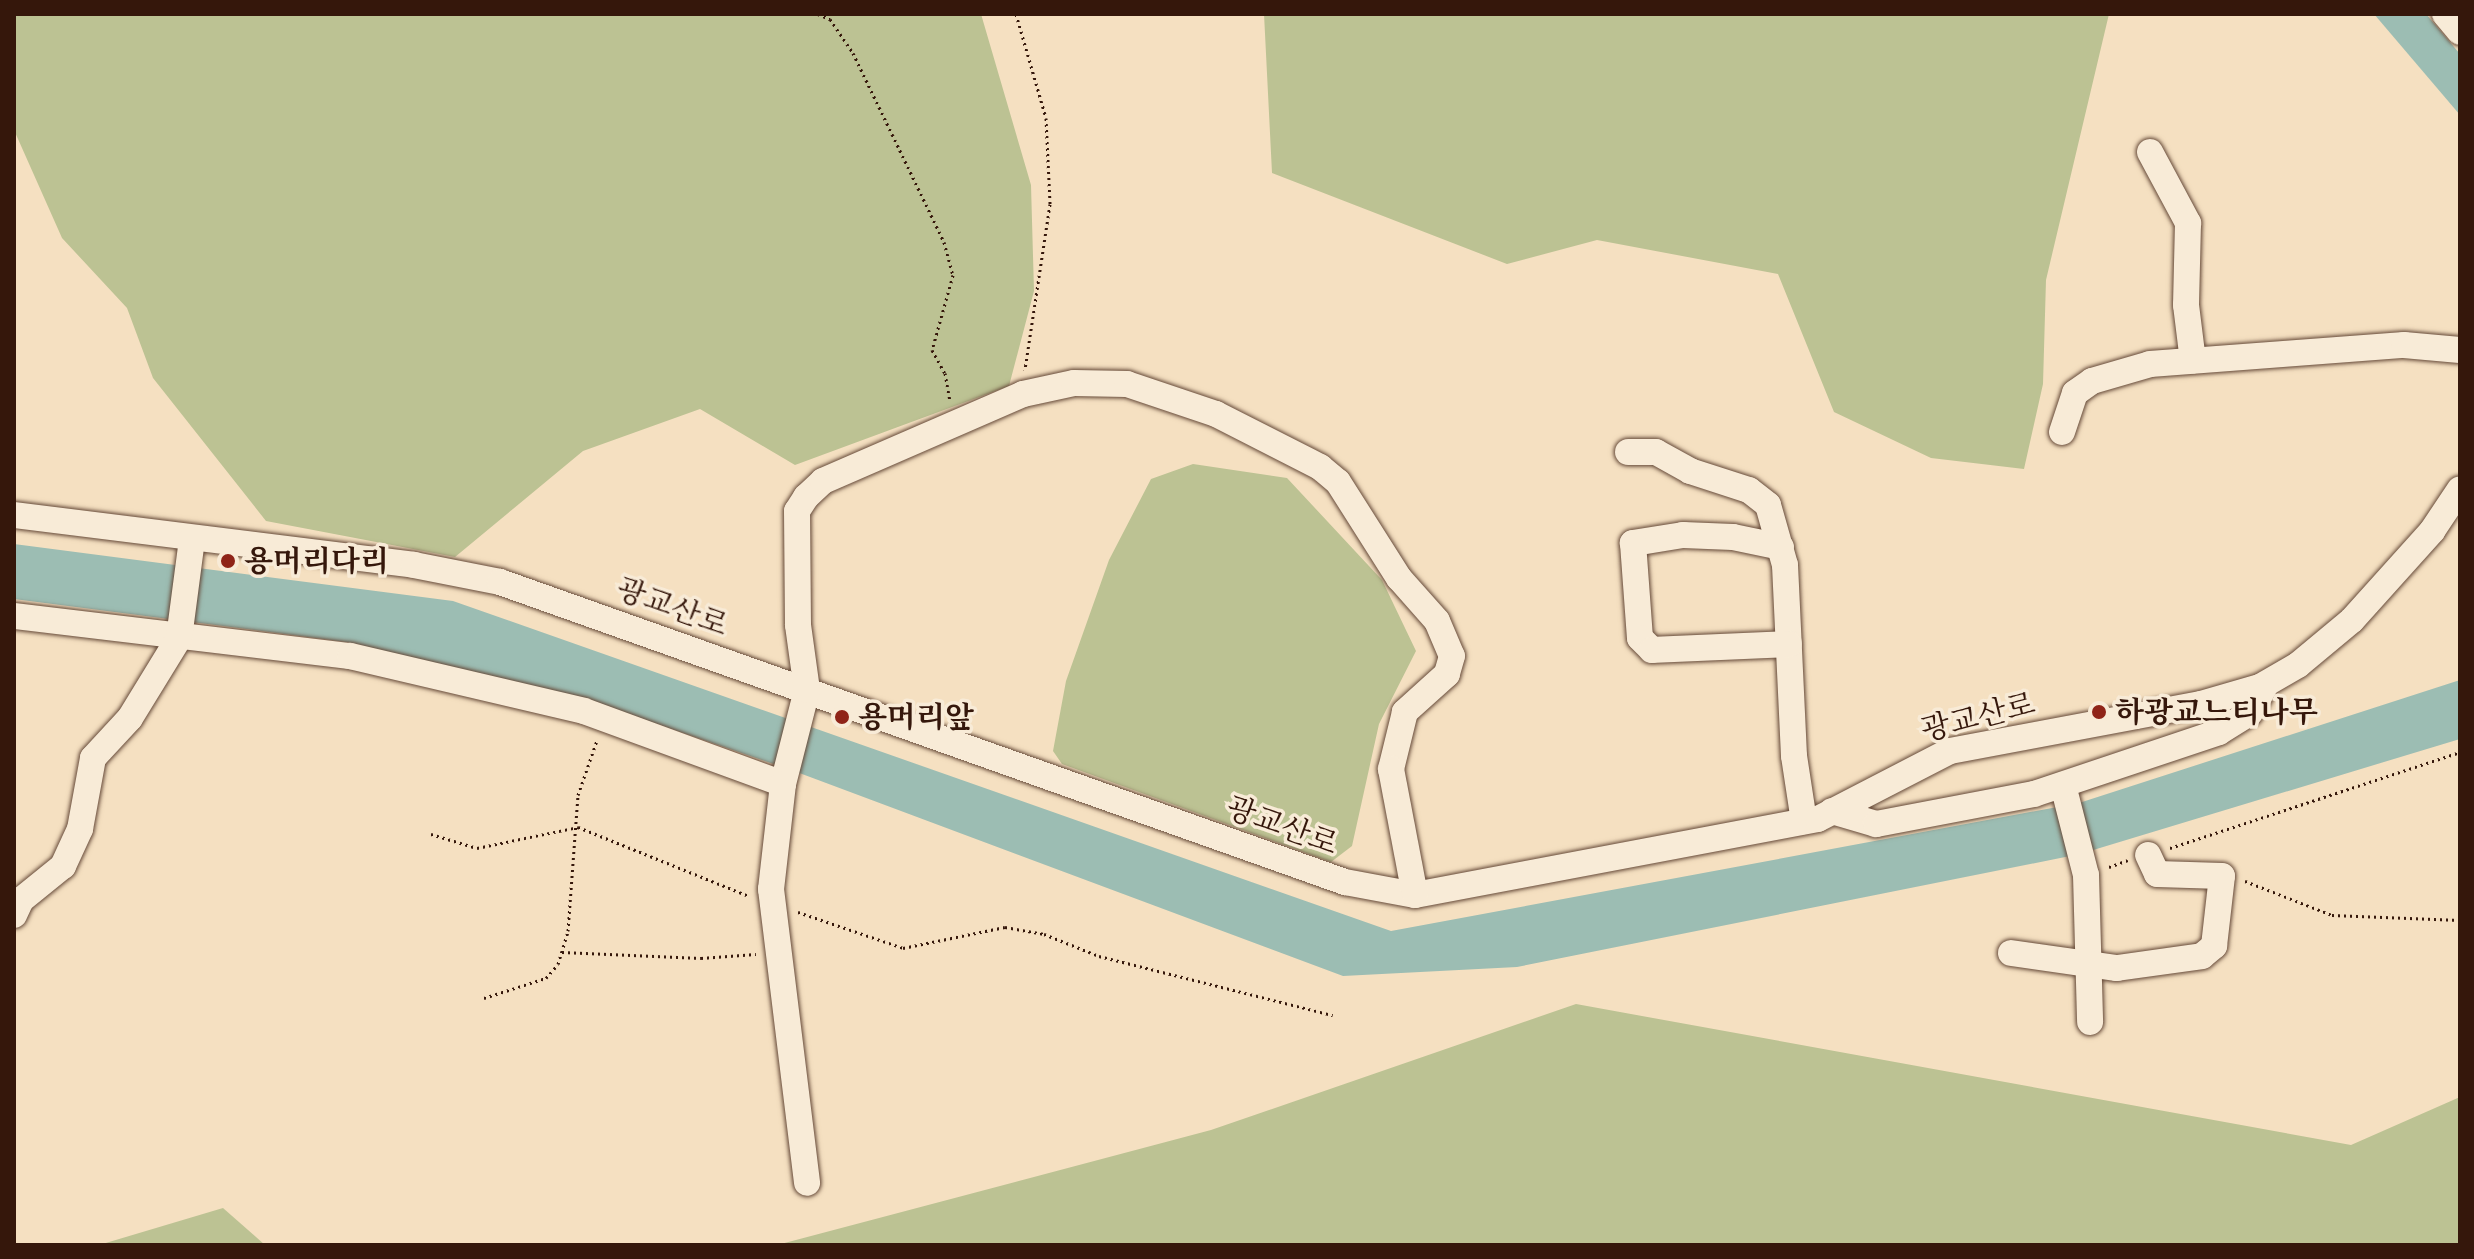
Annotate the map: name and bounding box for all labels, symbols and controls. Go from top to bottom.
place label: 용머리다리 [244,543,389,579]
marker: 용머리다리 [219,552,237,570]
street label: 광교산로 [611,570,733,644]
street label: 광교산로 [1917,686,2039,748]
place label: 하광교느티나무 [2115,694,2318,730]
place label: 용머리앞 [858,699,974,735]
marker: 하광교느티나무 [2090,703,2108,721]
marker: 용머리앞 [833,708,851,726]
street label: 광교산로 [1221,789,1343,863]

